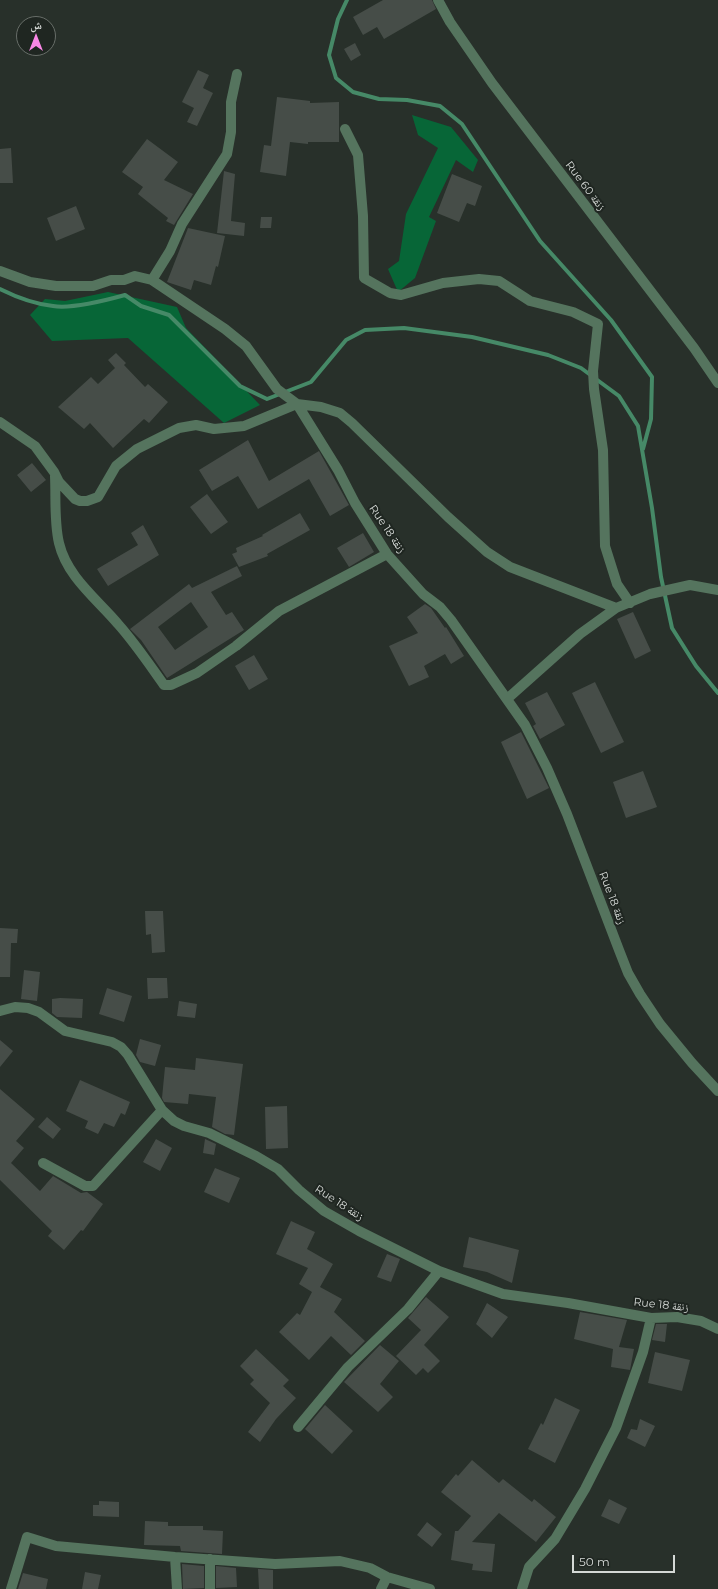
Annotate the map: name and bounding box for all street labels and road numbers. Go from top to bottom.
street label: Rue 60 زنقة [562,159,608,213]
street label: Rue 18 زنقة [366,502,408,556]
street label: Rue 18 زنقة [596,870,628,926]
street label: Rue 18 زنقة [312,1182,366,1224]
street label: Rue 18 زنقة [633,1296,689,1314]

